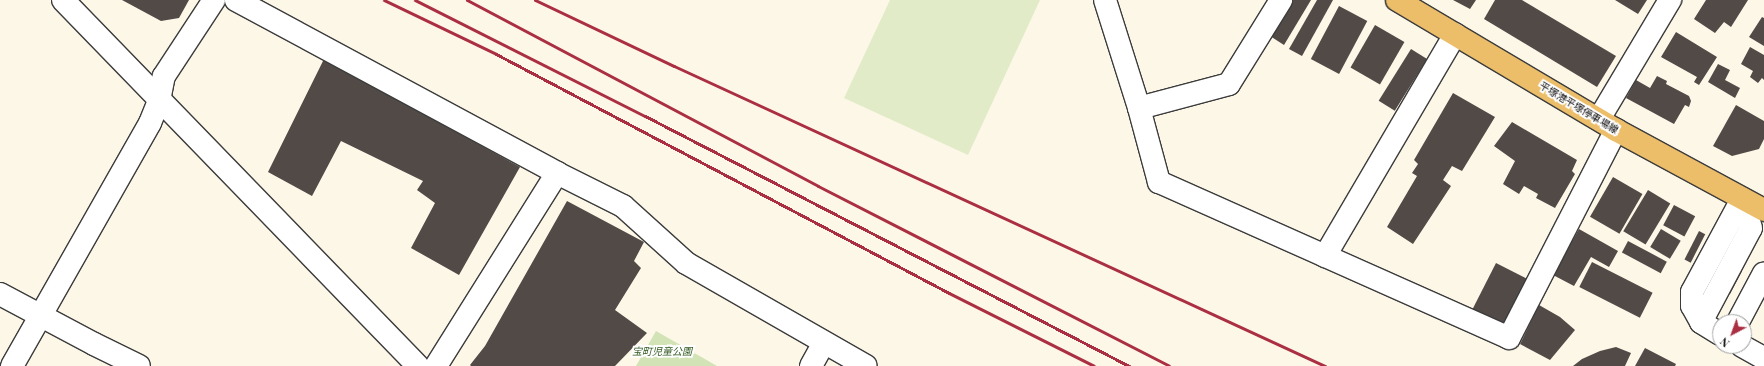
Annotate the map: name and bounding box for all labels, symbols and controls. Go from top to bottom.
street label: 平塚港平塚停車場線 [1537,80,1621,136]
north arrow [1712,314,1752,354]
text: N [1717,334,1732,351]
park label: 宝町児童公園 [632,346,692,358]

